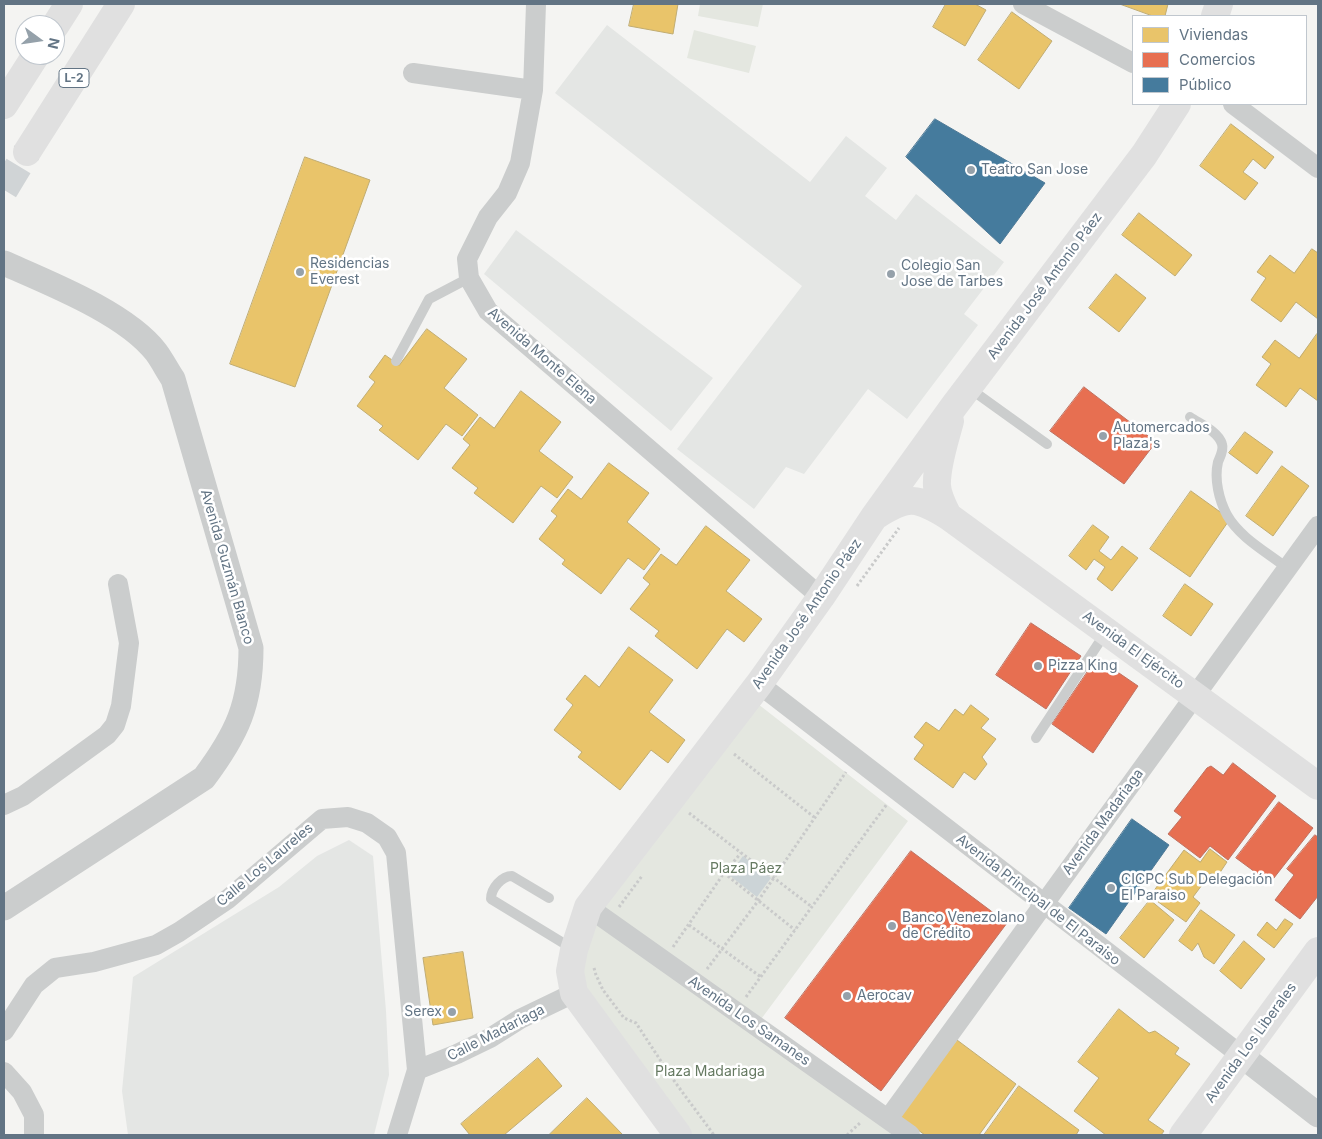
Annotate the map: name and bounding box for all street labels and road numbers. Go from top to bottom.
road number: L-2 [59,68,89,88]
street label: Avenida José Antonio Páez [984,209,1106,363]
street label: Avenida Monte Elena [484,304,600,408]
street label: Avenida Guzmán Blanco [197,488,257,646]
street label: Avenida José Antonio Páez [749,536,865,692]
street label: Avenida El Ejército [1079,608,1187,692]
street label: Avenida Madariaga [1059,766,1147,878]
street label: Calle Los Laureles [213,820,317,910]
street label: Avenida Principal de El Paraiso [953,831,1123,969]
street label: Avenida Los Samanes [685,973,813,1069]
street label: Avenida Los Liberales [1202,980,1300,1106]
street label: Calle Madariaga [444,1001,548,1065]

